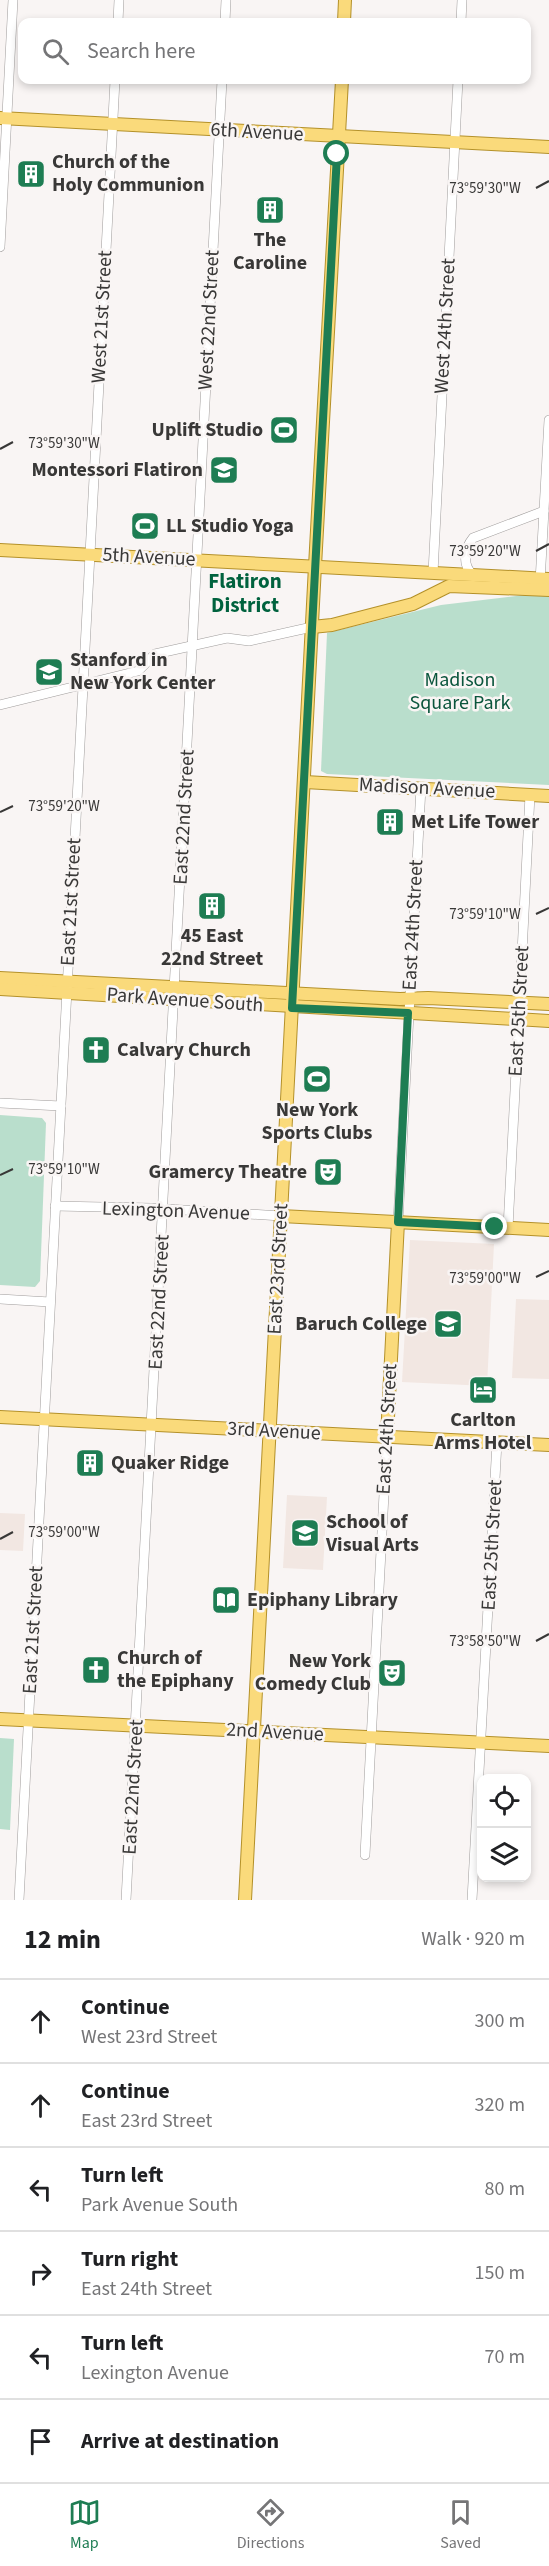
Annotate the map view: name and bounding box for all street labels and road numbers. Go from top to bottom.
street label: 6th Avenue [210,116,304,148]
street label: West 22nd Street [191,249,227,391]
street label: West 21st Street [85,250,119,384]
street label: West 24th Street [427,257,463,395]
street label: 5th Avenue [102,541,196,573]
street label: East 22nd Street [166,748,202,885]
street label: Madison Avenue [358,770,496,806]
street label: East 21st Street [54,837,88,967]
street label: East 24th Street [396,859,430,991]
street label: East 25th Street [502,945,536,1077]
street label: Park Avenue South [106,981,264,1019]
street label: Lexington Avenue [102,1194,251,1228]
street label: East 23rd Street [261,1203,295,1335]
street label: East 22nd Street [141,1233,177,1370]
street label: East 24th Street [370,1363,404,1495]
street label: 3rd Avenue [227,1415,321,1447]
street label: East 25th Street [475,1479,509,1611]
street label: East 21st Street [16,1565,50,1695]
street label: 2nd Avenue [226,1715,325,1749]
street label: East 22nd Street [115,1718,151,1855]

